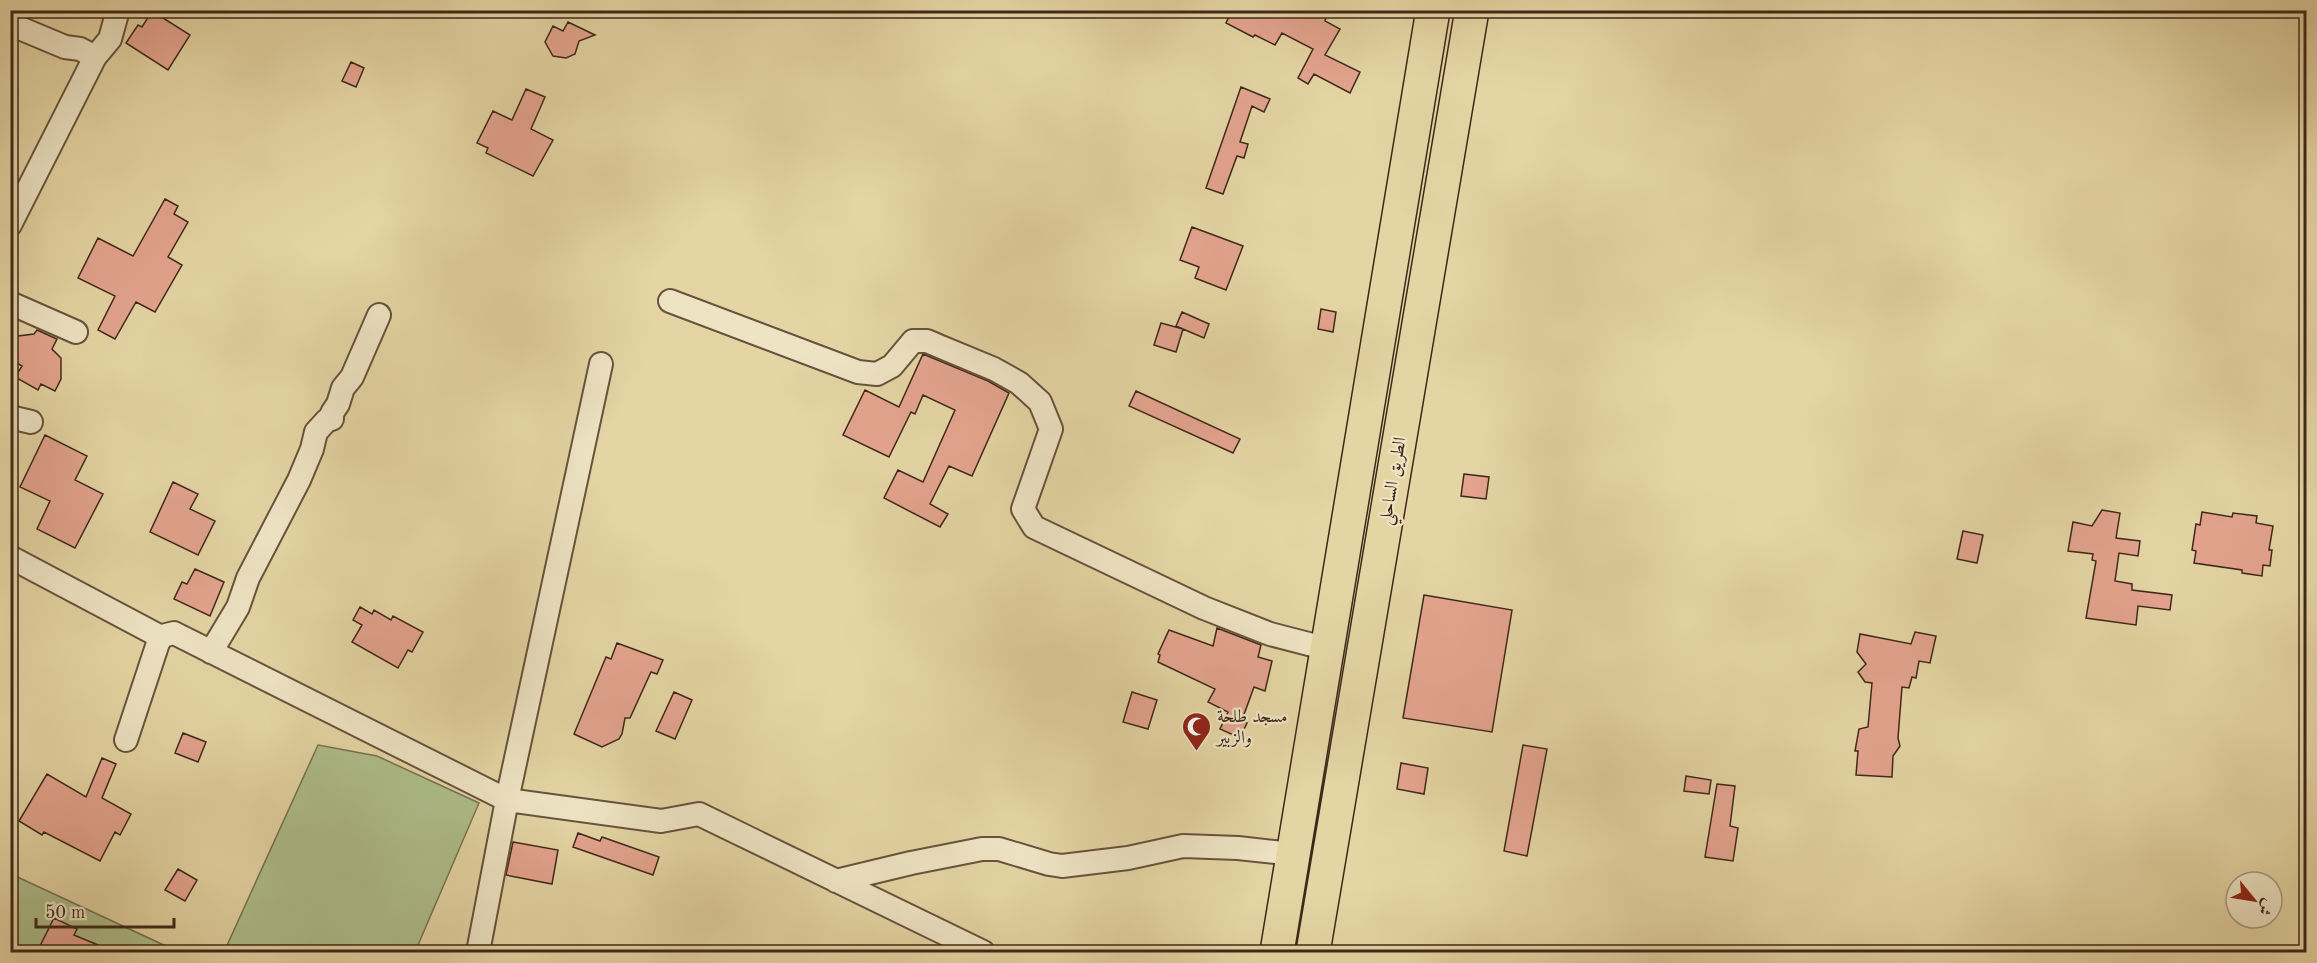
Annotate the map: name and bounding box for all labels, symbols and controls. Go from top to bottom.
street label: الطريق الساحلي [1376,436,1416,528]
place label: مسجد طلحة والزبير [1215,708,1288,748]
mosque icon: مسجد طلحة والزبير [1180,710,1212,752]
north arrow [2224,870,2284,930]
scale bar [36,891,174,929]
text: ش [2254,896,2276,917]
text: 50 m [45,904,85,922]

